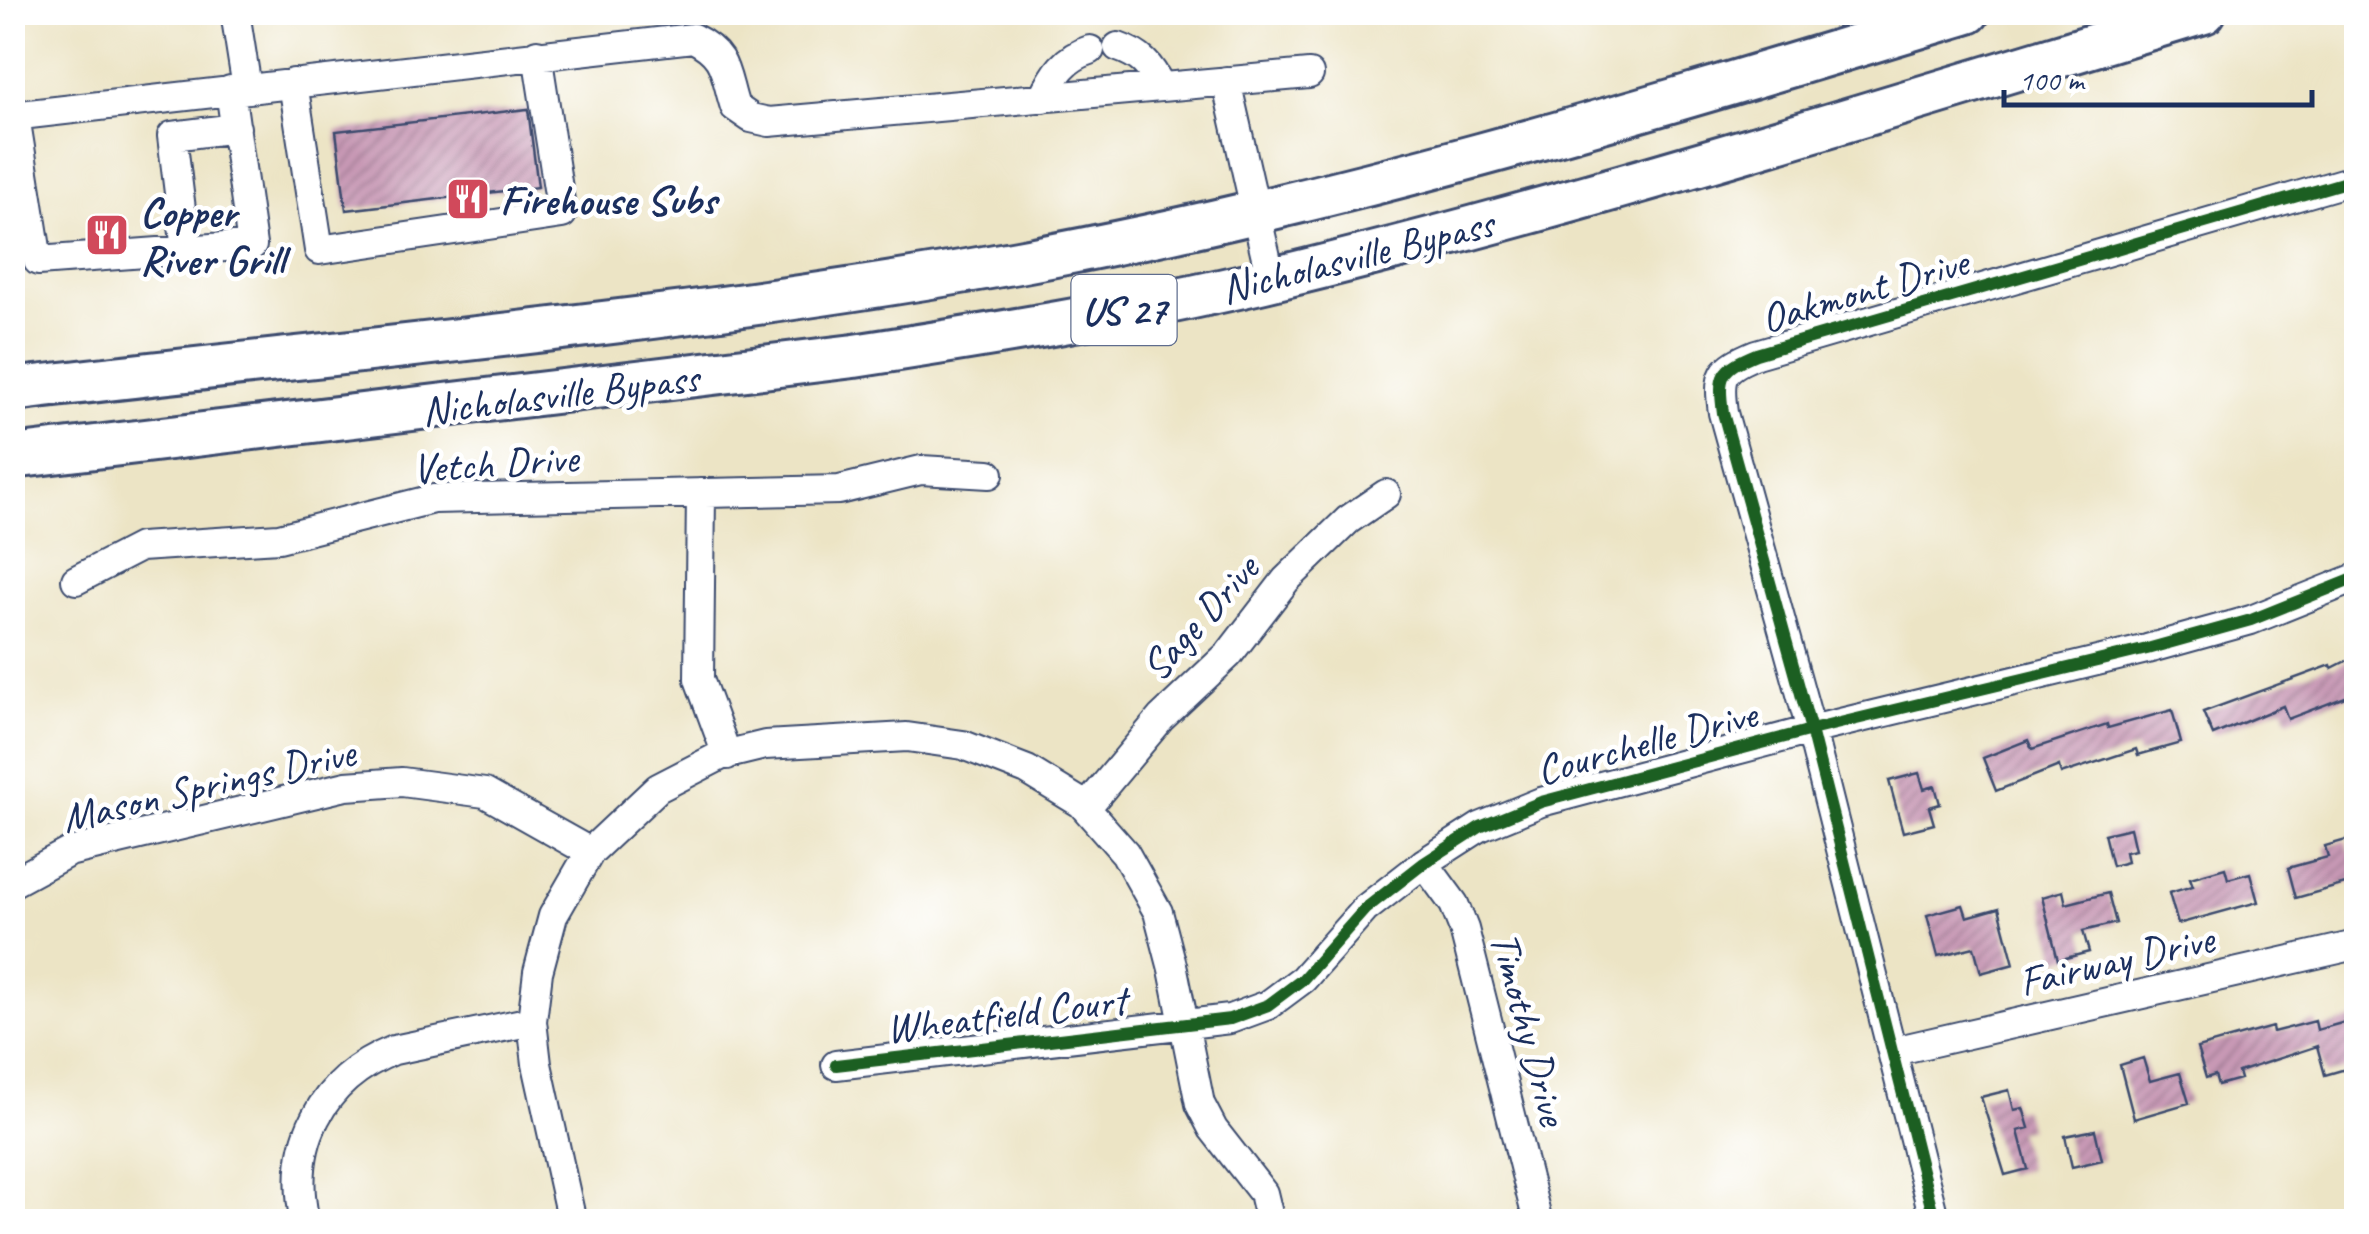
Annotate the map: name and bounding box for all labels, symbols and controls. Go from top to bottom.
scale bar [2004,45,2312,107]
text: 100 m [2019,61,2086,99]
place label: Firehouse Subs [500,174,720,227]
restaurant icon: Firehouse Subs [445,176,491,222]
place label: Copper River Grill [140,186,292,287]
street label: Nicholasville Bypass [1216,196,1503,316]
restaurant icon: Copper River Grill [84,212,130,258]
street label: Oakmont Drive [1755,235,1977,345]
road number: US 27 [1072,275,1176,345]
street label: Nicholasville Bypass [419,351,706,438]
street label: Vetch Drive [411,431,582,496]
street label: Sage Drive [1130,541,1273,692]
street label: Courchelle Drive [1531,687,1764,797]
street label: Mason Springs Drive [57,725,362,845]
street label: Fairway Drive [2014,912,2221,1009]
street label: Timothy Drive [1477,926,1580,1133]
street label: Wheatfield Court [883,973,1134,1055]

